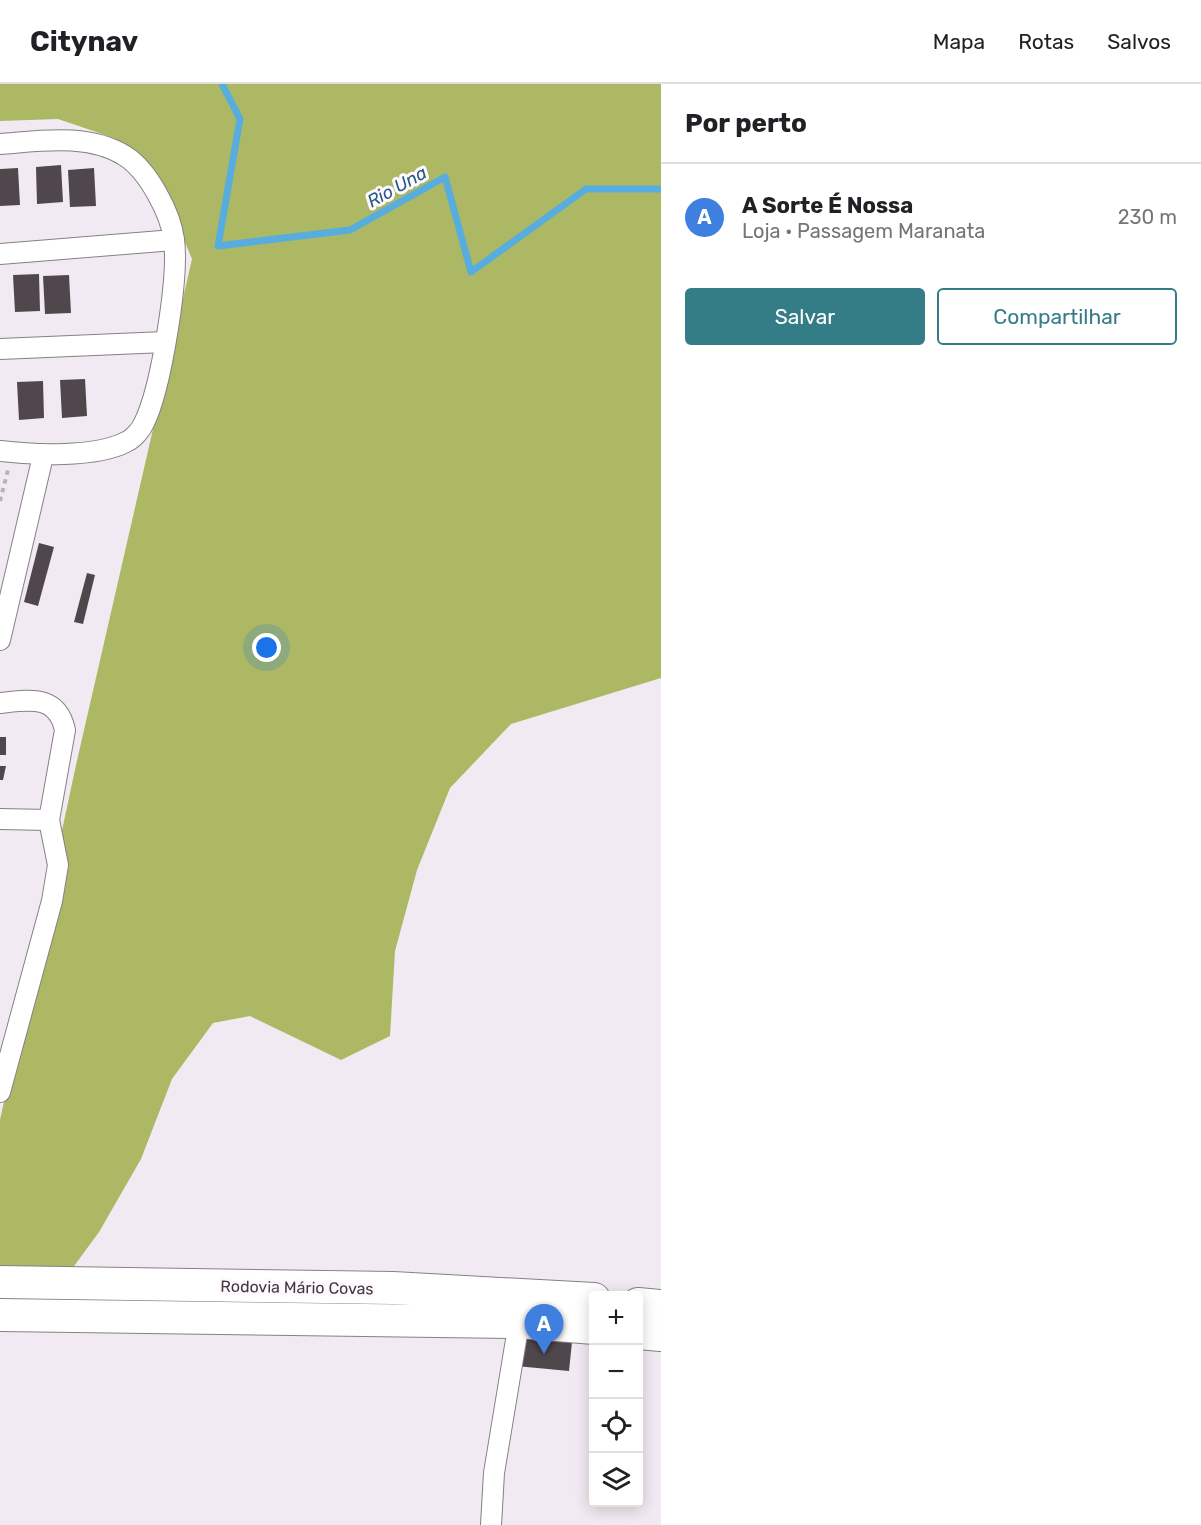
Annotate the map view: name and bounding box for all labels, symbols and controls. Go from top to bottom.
text: Citynav [30,25,138,58]
text: Mapa [933,29,985,54]
text: Rotas [1018,29,1074,54]
text: Salvos [1107,29,1171,54]
text: Por perto [685,108,807,139]
water label: Rio Una [363,161,431,212]
text: A Sorte É Nossa [742,192,913,219]
text: A [697,205,712,229]
text: 230 m [1118,205,1177,229]
text: Loja · Passagem Maranata [742,219,985,243]
button: Salvar [685,288,925,345]
button: Compartilhar [937,288,1177,345]
your location [252,633,281,662]
street label: Rodovia Mário Covas [220,1277,374,1298]
map controls [589,1291,643,1507]
button: + [589,1291,643,1345]
pin: A [524,1304,564,1354]
button: − [589,1345,643,1399]
button: locate [589,1399,643,1453]
button: layers [589,1453,643,1507]

